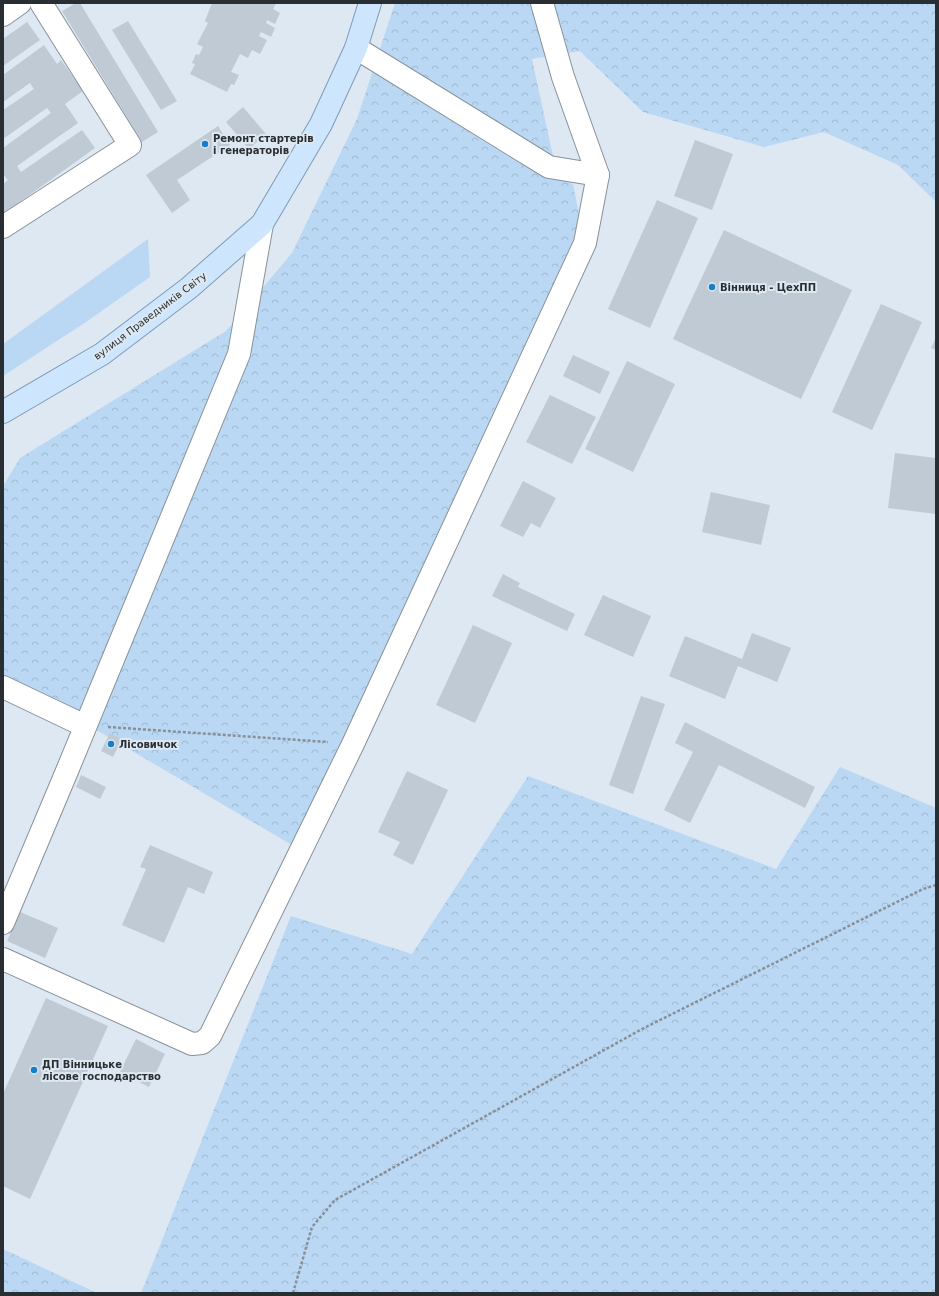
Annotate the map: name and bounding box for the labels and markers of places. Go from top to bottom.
place label: Ремонт стартерів і генераторів [213,133,313,156]
marker: Ремонт стартерів і генераторів [200,139,210,149]
marker: Вінниця - ЦехПП [707,282,717,292]
place label: Вінниця - ЦехПП [720,282,816,293]
marker: Лісовичок [106,739,116,749]
place label: Лісовичок [119,739,178,750]
place label: ДП Вінницьке лісове господарство [42,1059,161,1082]
marker: ДП Вінницьке лісове господарство [29,1065,39,1075]

